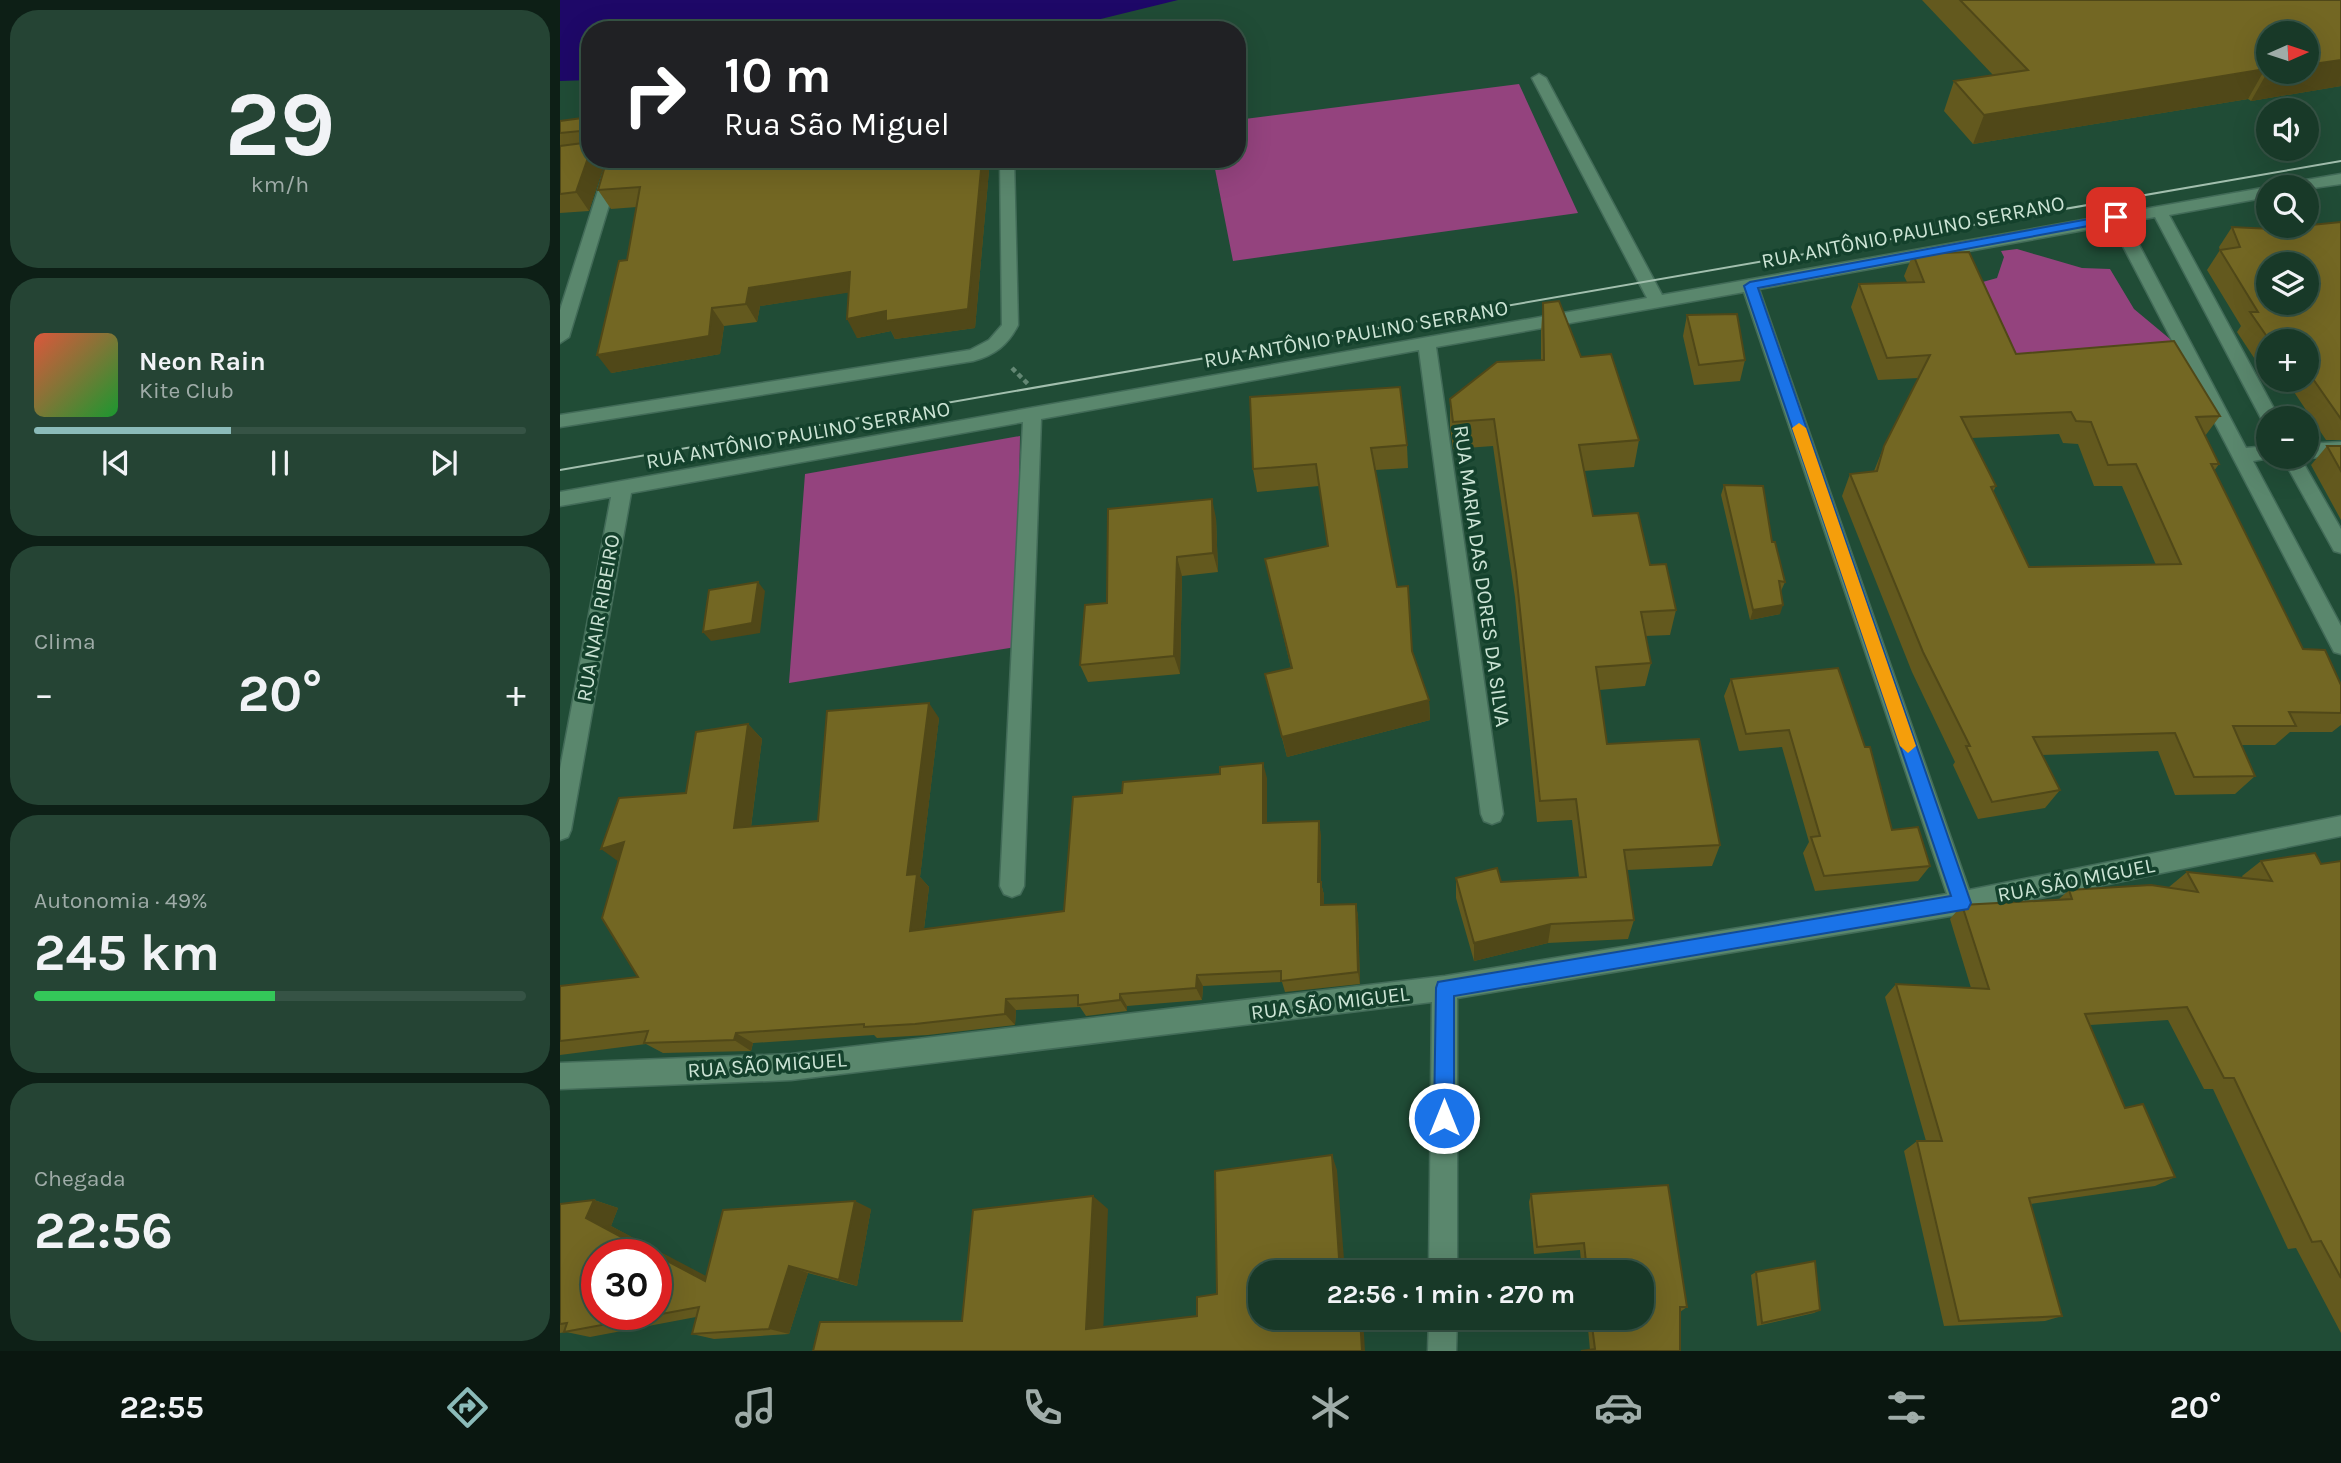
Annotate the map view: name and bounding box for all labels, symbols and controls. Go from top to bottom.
north arrow [2256,21,2319,84]
map controls [2256,21,2319,469]
text: 10 m [724,47,831,104]
icon: right [609,49,700,140]
text: 29 [225,72,335,178]
button: sound [2256,98,2319,161]
text: Rua São Miguel [724,106,950,143]
text: km/h [251,171,309,198]
button: search [2256,175,2319,238]
pin [2086,187,2146,247]
street label: RUA ANTÔNIO PAULINO SERRANO [1759,191,2067,273]
icon: arrive [2097,198,2135,236]
button: layers [2256,252,2319,315]
street label: RUA ANTÔNIO PAULINO SERRANO [1202,295,1510,373]
button: + [2256,329,2319,392]
text: Neon Rain [139,346,266,377]
text: Kite Club [139,377,234,404]
street label: RUA ANTÔNIO PAULINO SERRANO [644,396,952,474]
button: − [2256,406,2319,469]
street label: RUA MARIA DAS DORES DA SILVA [1449,424,1515,728]
icon: previous [97,444,135,482]
icon: pause [261,444,299,482]
icon: next [425,444,463,482]
street label: RUA NAIR RIBEIRO [571,532,625,704]
text: Clima [34,628,96,655]
text: 20° [238,663,322,724]
text: − [34,672,54,717]
text: + [506,672,526,717]
street label: RUA SÃO MIGUEL [1995,853,2157,907]
text: Autonomia · 49% [34,887,208,914]
text: 245 km [34,922,220,983]
street label: RUA SÃO MIGUEL [1249,981,1411,1025]
street label: RUA SÃO MIGUEL [687,1047,848,1083]
position arrow [1407,1081,1481,1155]
text: Chegada [34,1165,126,1192]
text: 22:56 [34,1200,173,1261]
speed limit sign: 30 [581,1239,672,1330]
text: 22:56 · 1 min · 270 m [1327,1279,1575,1310]
icon: directions [443,1383,492,1432]
icon: music [731,1383,780,1432]
icon: phone [1018,1383,1067,1432]
icon: climate [1306,1383,1355,1432]
icon: car [1594,1383,1643,1432]
icon: filters [1882,1383,1931,1432]
text: 22:55 [119,1389,204,1426]
text: 20° [2169,1389,2222,1426]

